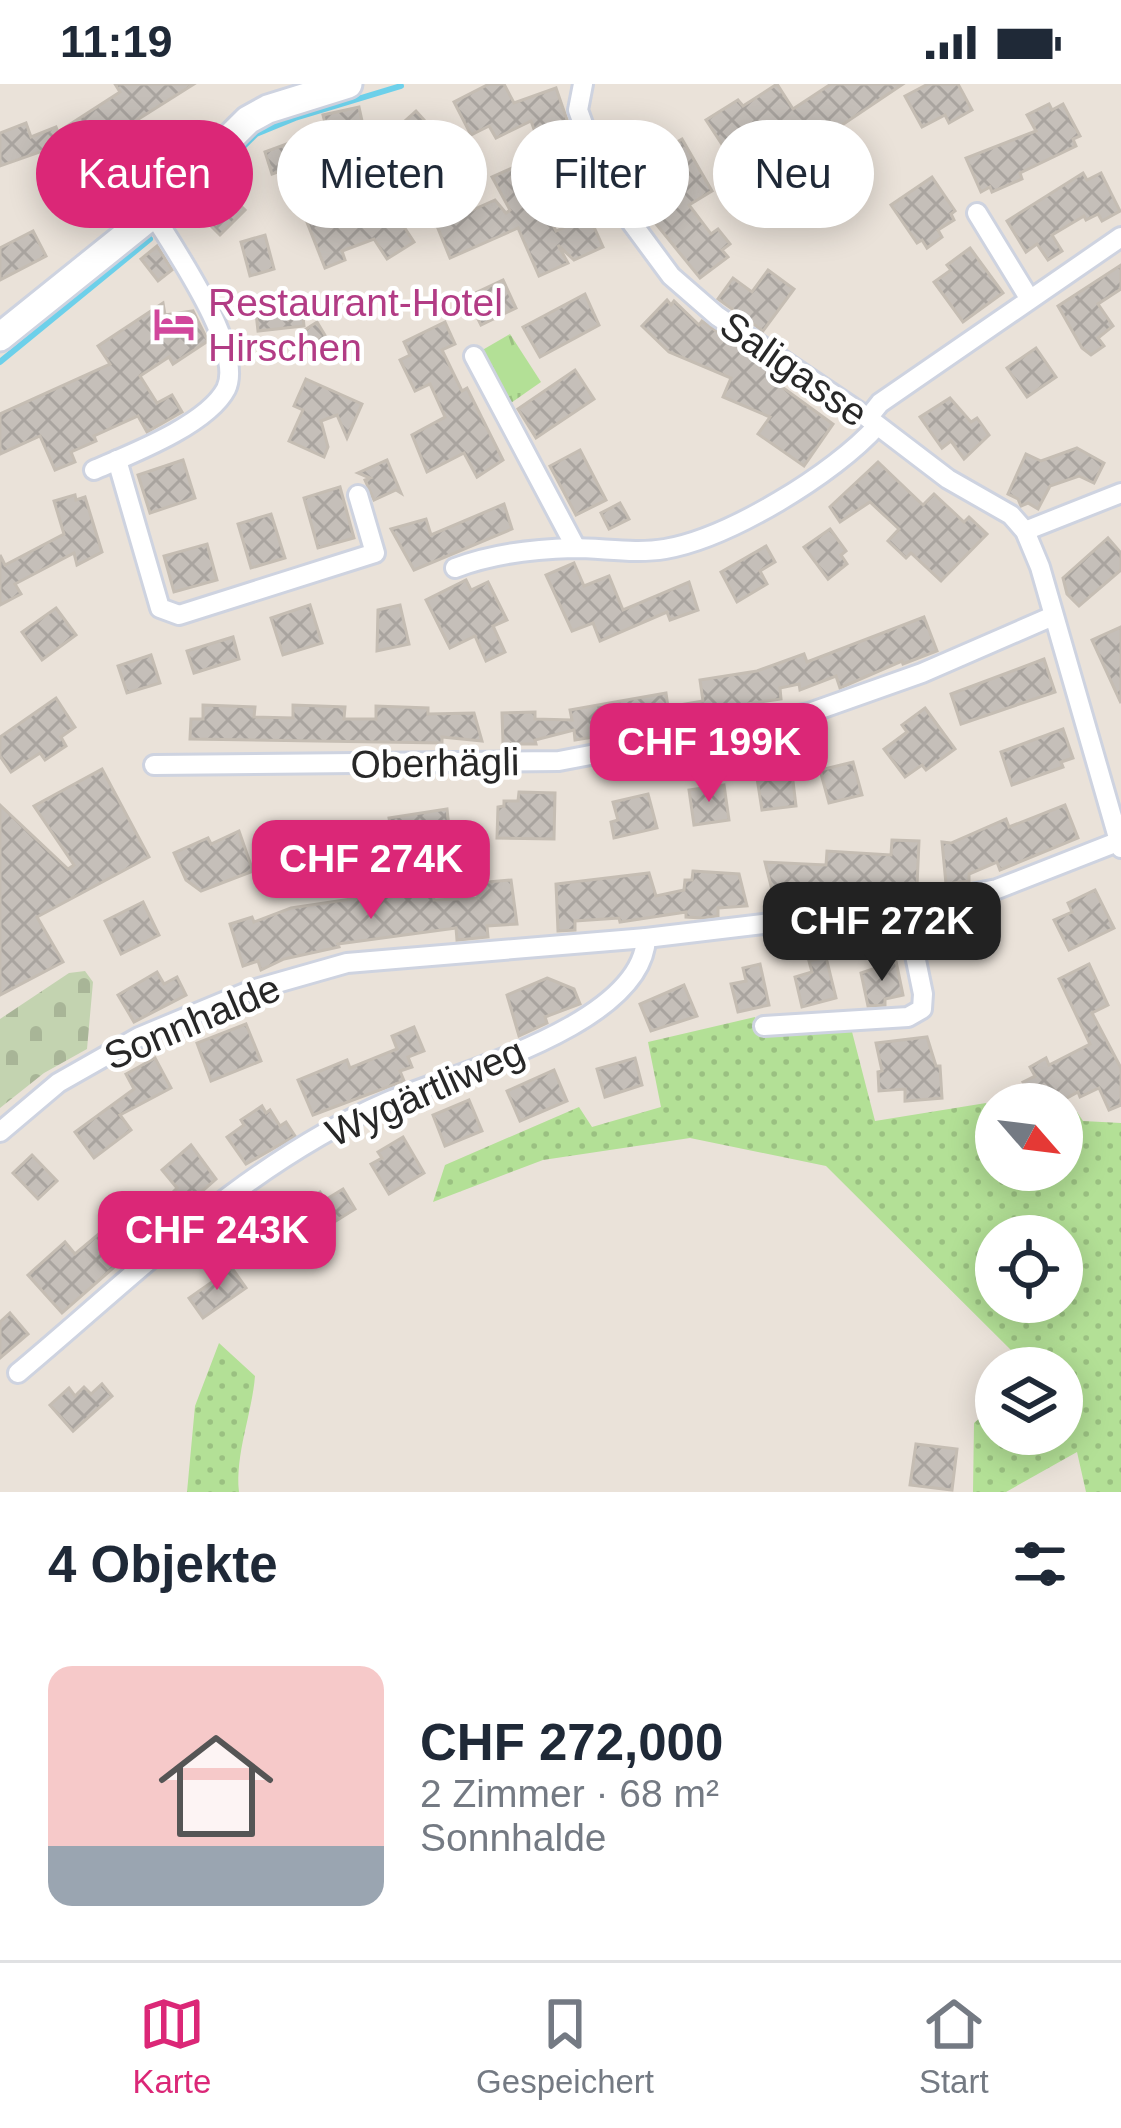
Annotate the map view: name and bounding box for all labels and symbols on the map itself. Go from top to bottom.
place label: Restaurant-Hotel Hirschen [208,281,503,369]
hotel icon: Restaurant-Hotel Hirschen [151,301,197,347]
street label: Saligasse [712,303,876,435]
pin: CHF 199K [585,703,833,805]
street label: Oberhägli [350,740,520,786]
pin: CHF 274K [247,820,495,922]
pin: CHF 272K [758,882,1006,984]
street label: Sonnhalde [98,966,286,1078]
street label: Wygärtliweg [319,1029,531,1155]
north arrow [975,1083,1083,1191]
pin: CHF 243K [93,1191,341,1293]

